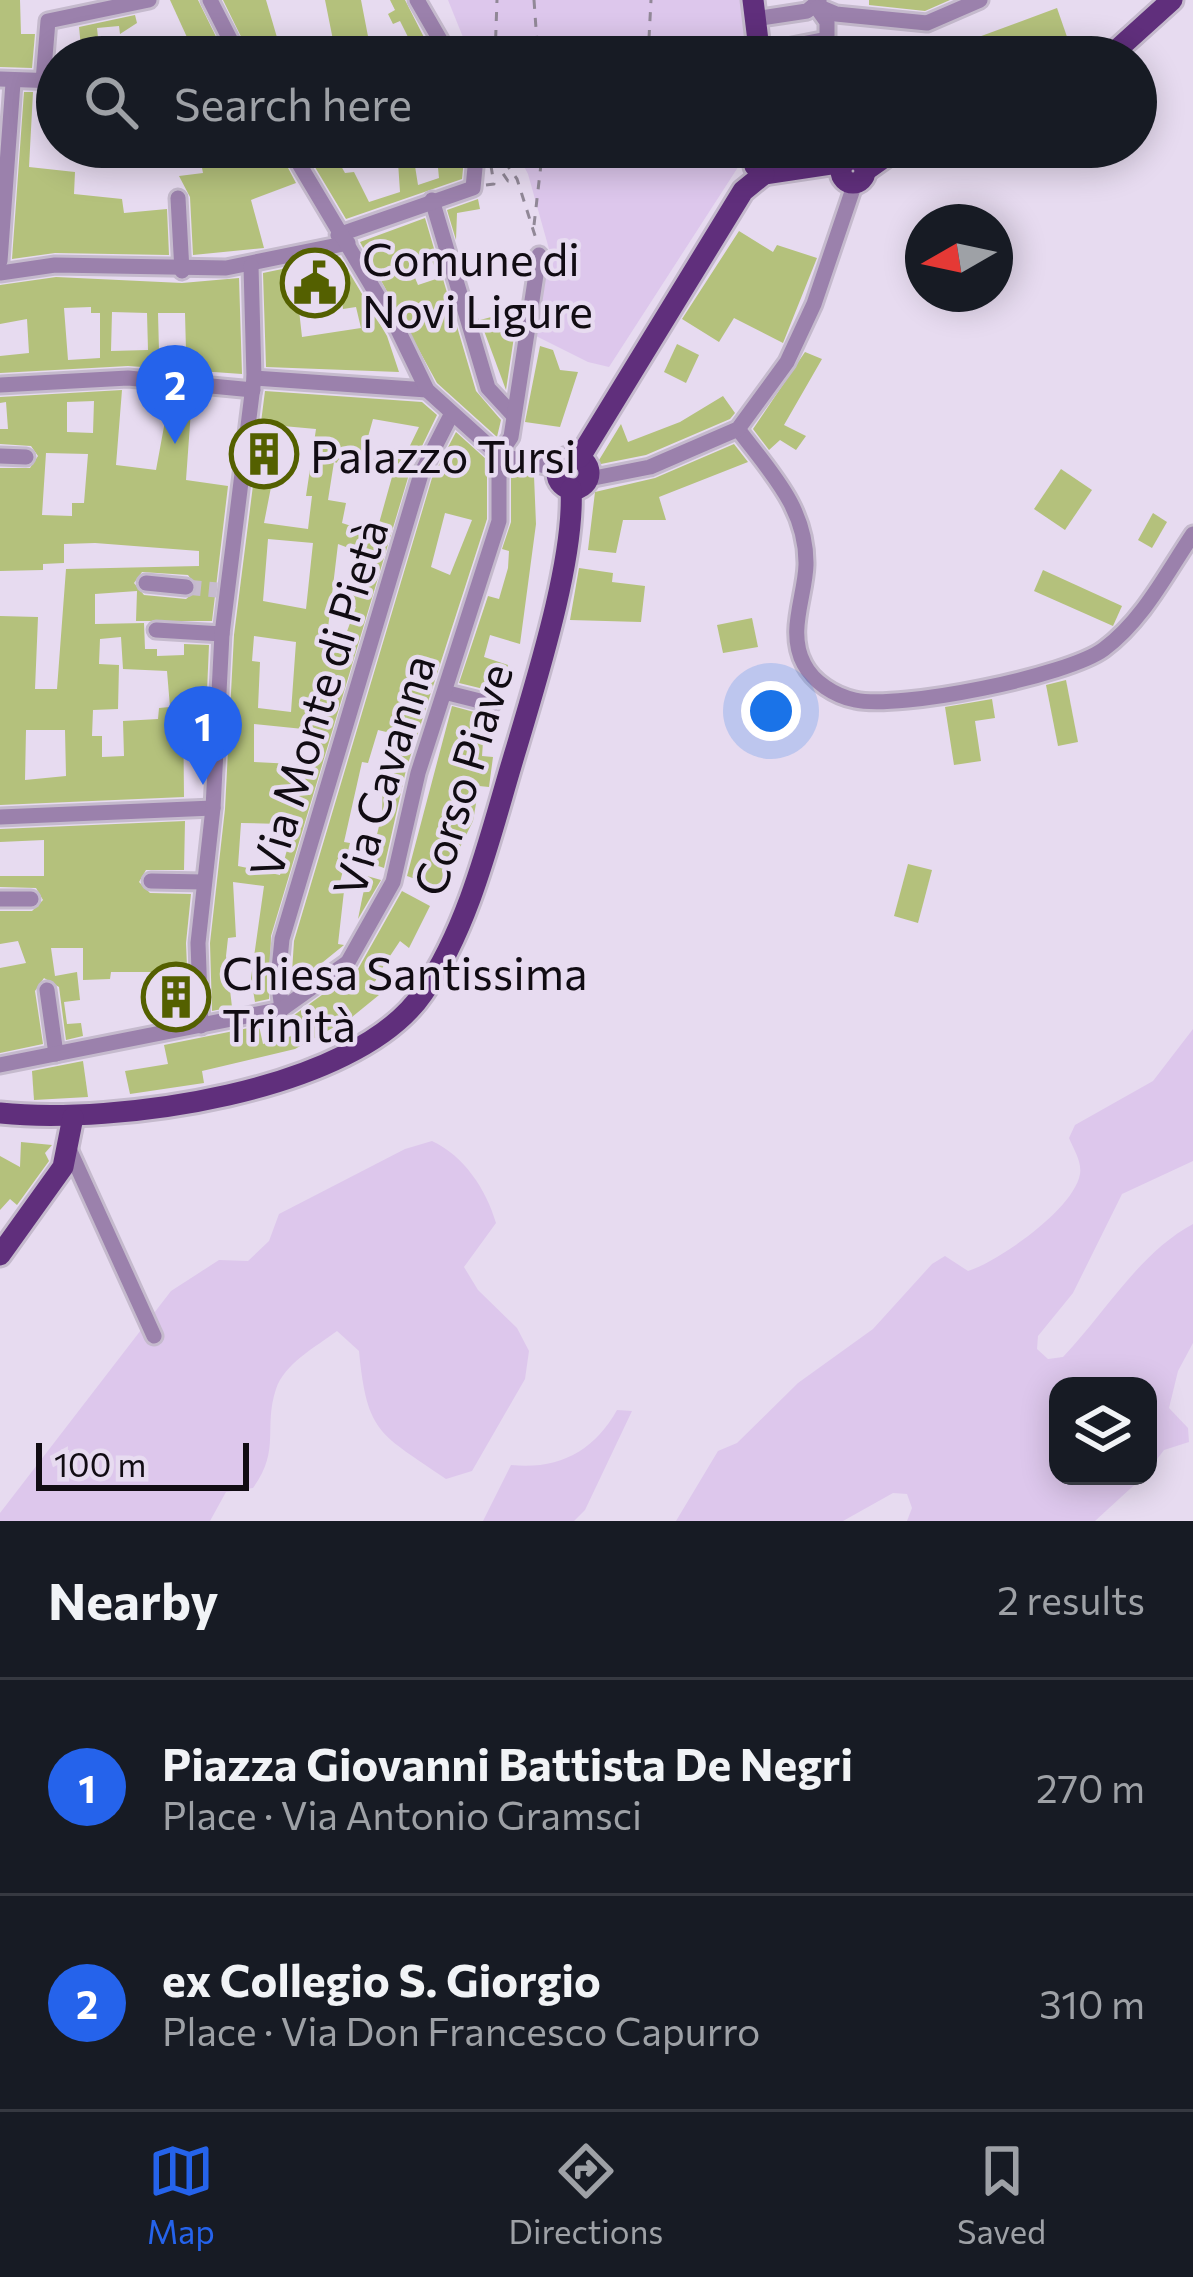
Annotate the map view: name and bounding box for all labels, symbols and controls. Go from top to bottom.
search box [36,36,1157,168]
icon: search [78,69,144,135]
text: Search here [174,75,412,130]
north arrow [905,204,1013,312]
place label: Comune di Novi Ligure [362,230,593,337]
public building icon: Comune di Novi Ligure [280,248,350,318]
pin: 2 [136,345,214,444]
building icon: Palazzo Tursi [229,419,299,489]
place label: Palazzo Tursi [310,427,576,482]
street label: Via Monte di Pietà [236,512,398,884]
street label: Via Cavanna [319,648,445,902]
street label: Corso Piave [400,656,522,902]
your location [741,681,801,741]
pin: 1 [164,686,242,785]
place label: Chiesa Santissima Trinità [222,944,588,1051]
building icon: Chiesa Santissima Trinità [141,962,211,1032]
map controls [1049,1377,1157,1485]
button: layers [1049,1377,1157,1485]
scale bar [36,1437,249,1490]
text: 100 m [54,1443,146,1484]
text: Nearby [48,1568,218,1631]
text: 2 results [997,1575,1145,1623]
text: Piazza Giovanni Battista De Negri [162,1735,853,1790]
text: 1 [78,1763,96,1811]
text: 270 m [1036,1763,1145,1811]
text: Place · Via Antonio Gramsci [162,1790,642,1838]
text: ex Collegio S. Giorgio [162,1951,601,2006]
text: 2 [76,1979,98,2027]
text: 310 m [1039,1979,1145,2027]
text: Place · Via Don Francesco Capurro [162,2006,760,2054]
tab: Map [147,2138,215,2251]
tab: Directions [509,2138,663,2251]
tab: Saved [957,2138,1046,2251]

